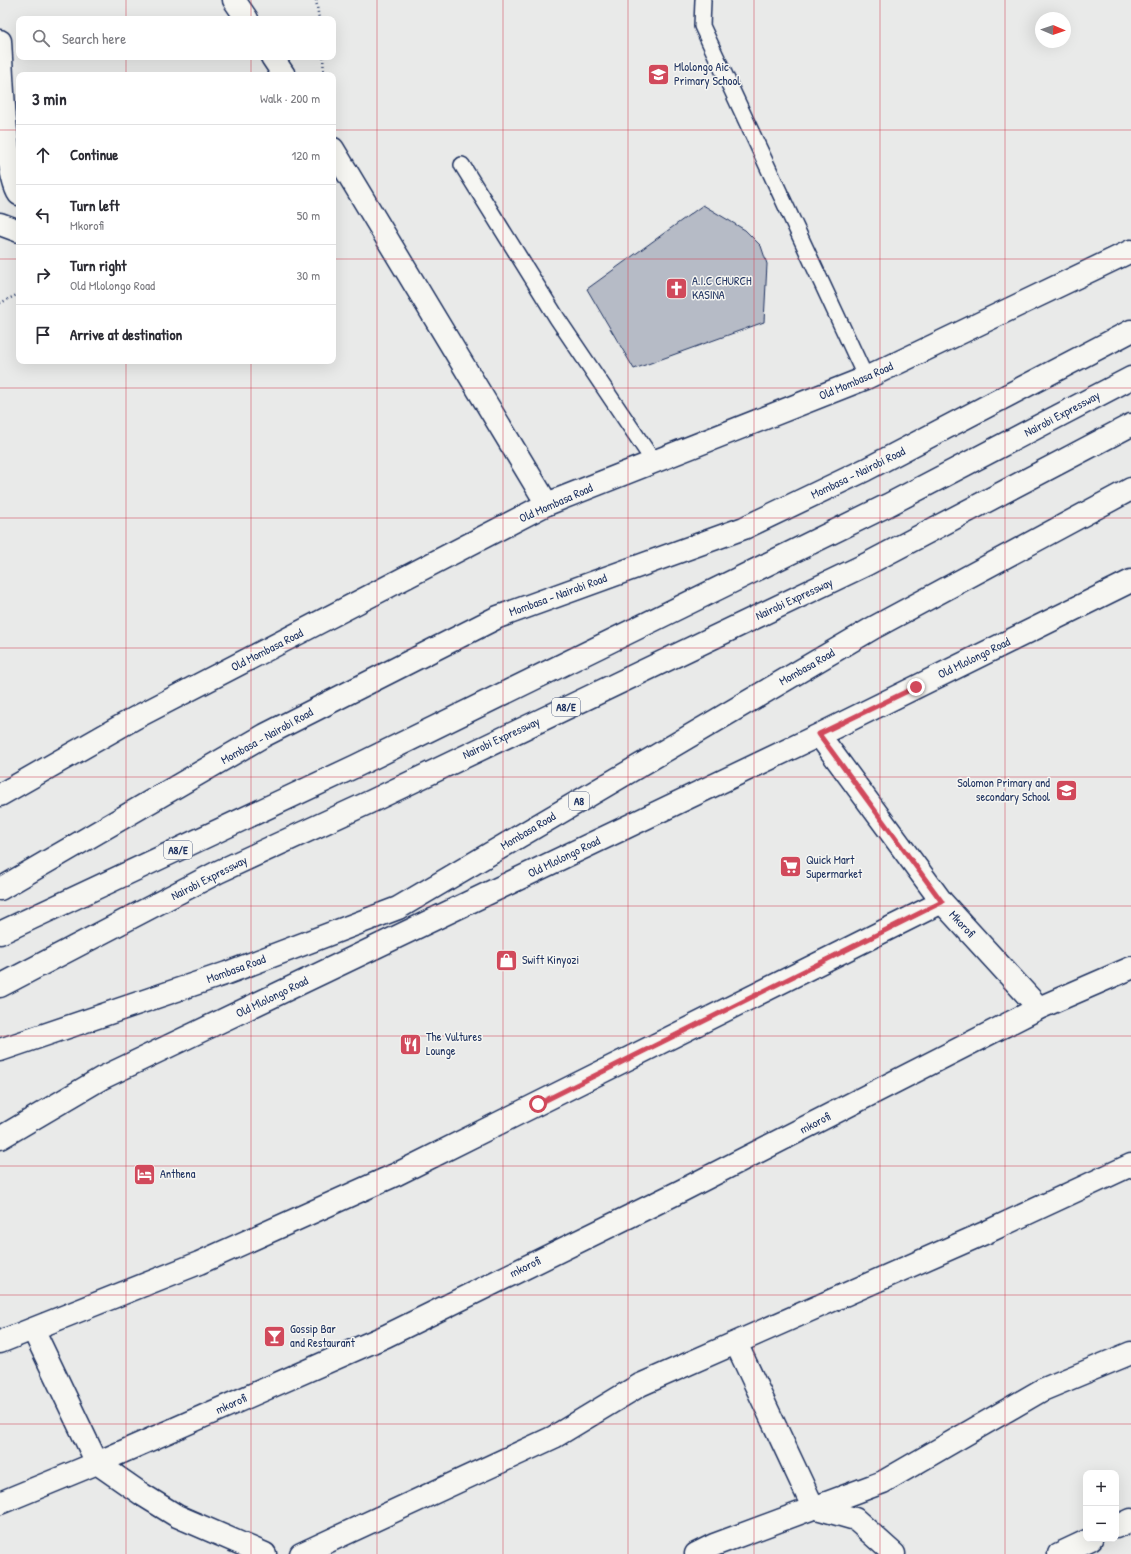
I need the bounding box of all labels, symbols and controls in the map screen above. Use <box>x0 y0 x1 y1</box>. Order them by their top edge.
north arrow <box>1035 12 1071 48</box>
search box <box>16 16 336 60</box>
icon: search <box>30 27 52 49</box>
text: Search here <box>62 28 126 49</box>
place label: Mlolongo Aic Primary School <box>674 58 741 89</box>
school or university icon: Mlolongo Aic Primary School <box>646 61 672 87</box>
text: 3 min <box>32 87 67 110</box>
text: Walk · 200 m <box>260 89 320 107</box>
icon: ahead <box>32 144 54 166</box>
text: Continue <box>70 144 118 165</box>
text: 120 m <box>292 146 320 164</box>
text: Turn left <box>70 195 120 216</box>
icon: left <box>32 204 54 226</box>
text: 50 m <box>297 206 320 224</box>
text: Mkorofi <box>70 216 104 234</box>
text: Turn right <box>70 255 126 276</box>
icon: right <box>32 264 54 286</box>
text: 30 m <box>297 266 320 284</box>
place label: A.I.C CHURCH KASINA <box>692 272 752 303</box>
church icon: A.I.C CHURCH KASINA <box>664 275 690 301</box>
text: Old Mlolongo Road <box>70 276 155 294</box>
icon: arrive <box>32 324 54 346</box>
text: Arrive at destination <box>70 324 182 345</box>
street label: Old Mombasa Road <box>816 357 896 404</box>
street label: Nairobi Expressway <box>1021 386 1103 441</box>
street label: Mombasa - Nairobi Road <box>808 442 908 503</box>
street label: Old Mombasa Road <box>516 479 596 526</box>
street label: Mombasa - Nairobi Road <box>507 569 609 620</box>
street label: Nairobi Expressway <box>752 573 835 624</box>
street label: Old Mombasa Road <box>228 624 306 675</box>
street label: Old Mlolongo Road <box>935 633 1013 682</box>
street label: Mombasa Road <box>776 644 838 689</box>
route end <box>907 678 925 696</box>
road number: A8/E <box>552 698 580 716</box>
street label: Mombasa - Nairobi Road <box>218 703 316 768</box>
street label: Nairobi Expressway <box>459 712 542 763</box>
place label: Solomon Primary and secondary School <box>957 774 1051 805</box>
school or university icon: Solomon Primary and secondary School <box>1053 777 1079 803</box>
road number: A8 <box>569 792 589 810</box>
street label: Mombasa Road <box>497 807 559 854</box>
street label: Old Mlolongo Road <box>525 832 603 881</box>
road number: A8/E <box>164 841 192 859</box>
street label: Nairobi Expressway <box>168 851 250 904</box>
place label: Quick Mart Supermarket <box>806 851 863 882</box>
supermarket icon: Quick Mart Supermarket <box>777 854 803 880</box>
street label: Mkorofi <box>946 906 979 941</box>
shop icon: Swift Kinyozi <box>493 947 519 973</box>
street label: Mombasa Road <box>204 950 268 987</box>
place label: Swift Kinyozi <box>522 951 579 968</box>
street label: Old Mlolongo Road <box>233 972 311 1021</box>
place label: The Vultures Lounge <box>426 1028 482 1059</box>
restaurant icon: The Vultures Lounge <box>398 1031 424 1057</box>
route start <box>529 1095 547 1113</box>
street label: mkorofi <box>797 1108 833 1137</box>
hotel icon: Anthena <box>131 1161 157 1187</box>
place label: Anthena <box>160 1165 196 1182</box>
street label: mkorofi <box>507 1252 543 1281</box>
place label: Gossip Bar and Restaurant <box>290 1320 356 1351</box>
bar icon: Gossip Bar and Restaurant <box>262 1323 288 1349</box>
street label: mkorofi <box>213 1389 249 1418</box>
map controls <box>1083 1470 1119 1542</box>
button: + <box>1083 1470 1119 1506</box>
button: − <box>1083 1506 1119 1542</box>

